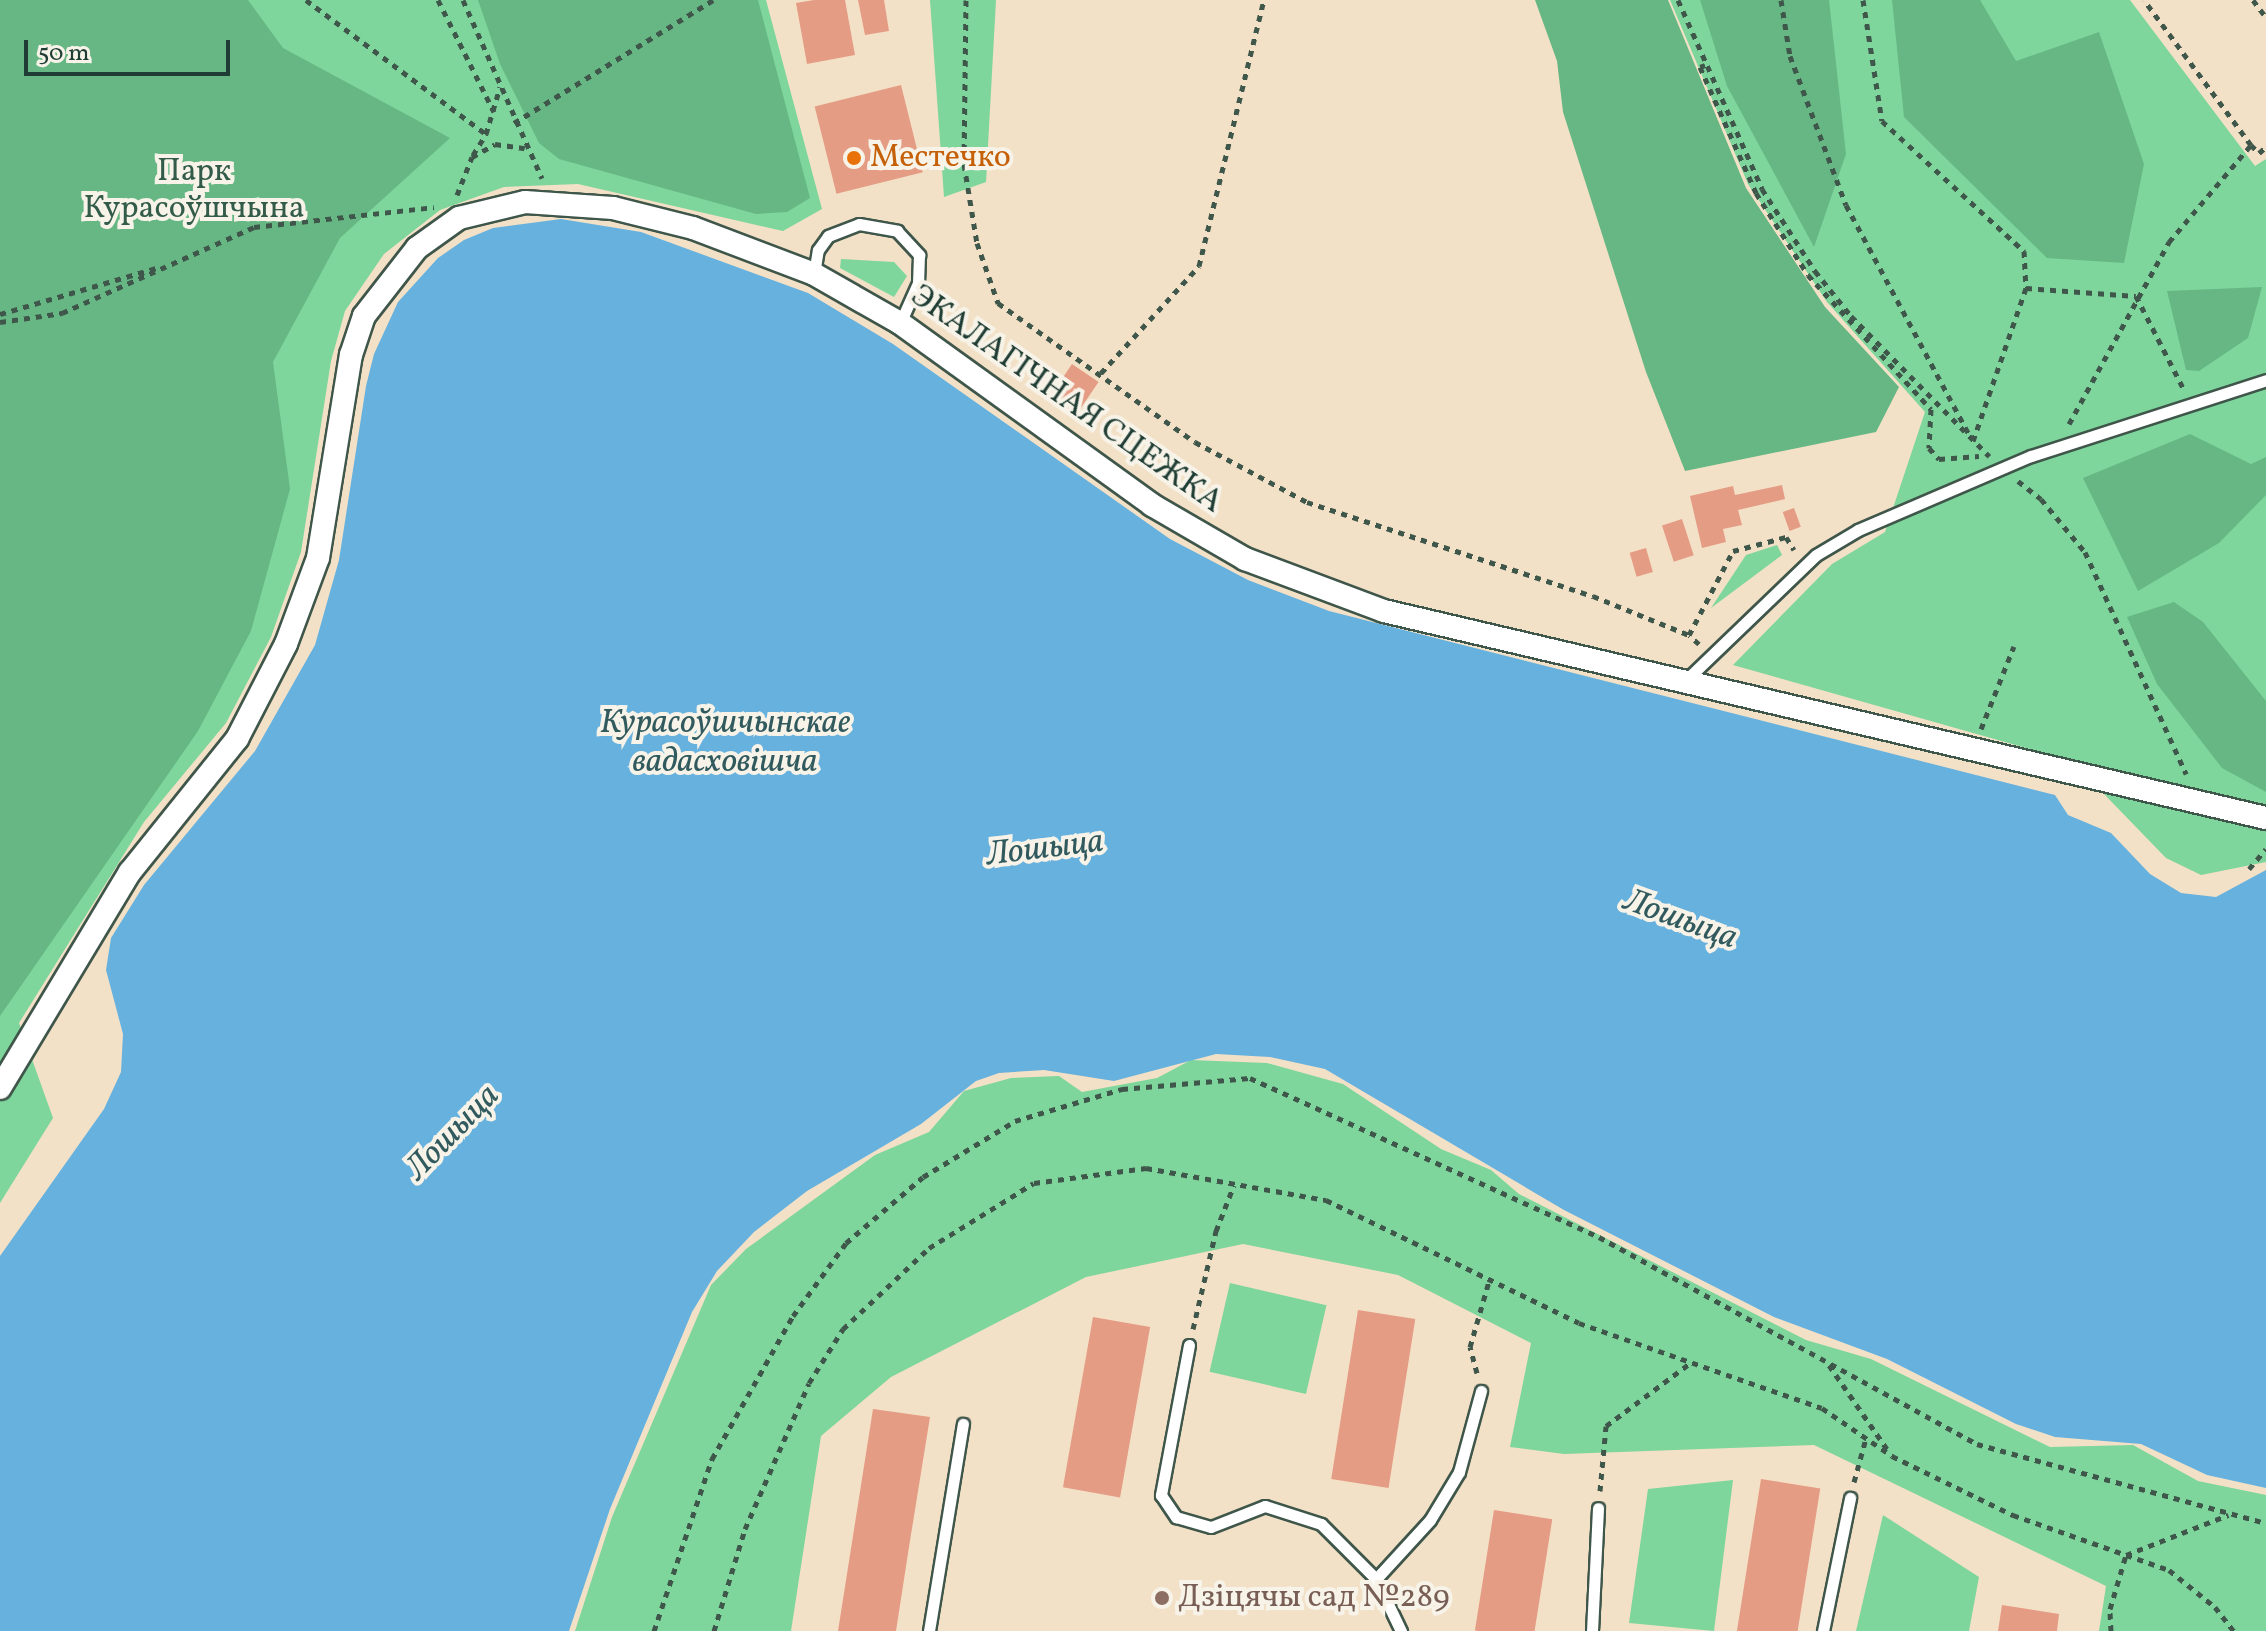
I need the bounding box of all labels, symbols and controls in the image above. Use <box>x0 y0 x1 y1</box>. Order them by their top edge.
scale bar <box>28 24 234 74</box>
text: 50 m <box>38 37 90 71</box>
place label: Местечко <box>870 139 1011 177</box>
marker: Местечко <box>845 149 863 167</box>
park label: Парк Курасоўшчына <box>83 154 305 229</box>
street label: ЭКАЛАГІЧНАЯ СЦЕЖКА <box>903 278 1229 522</box>
water label: Курасоўшчынскае вадасховішча <box>600 703 850 782</box>
water label: Лошыца <box>984 822 1106 876</box>
water label: Лошыца <box>1618 881 1742 959</box>
water label: Лошыца <box>397 1076 509 1190</box>
place label: Дзіцячы сад №289 <box>1178 1579 1450 1617</box>
marker: Дзіцячы сад №289 <box>1153 1589 1171 1607</box>

